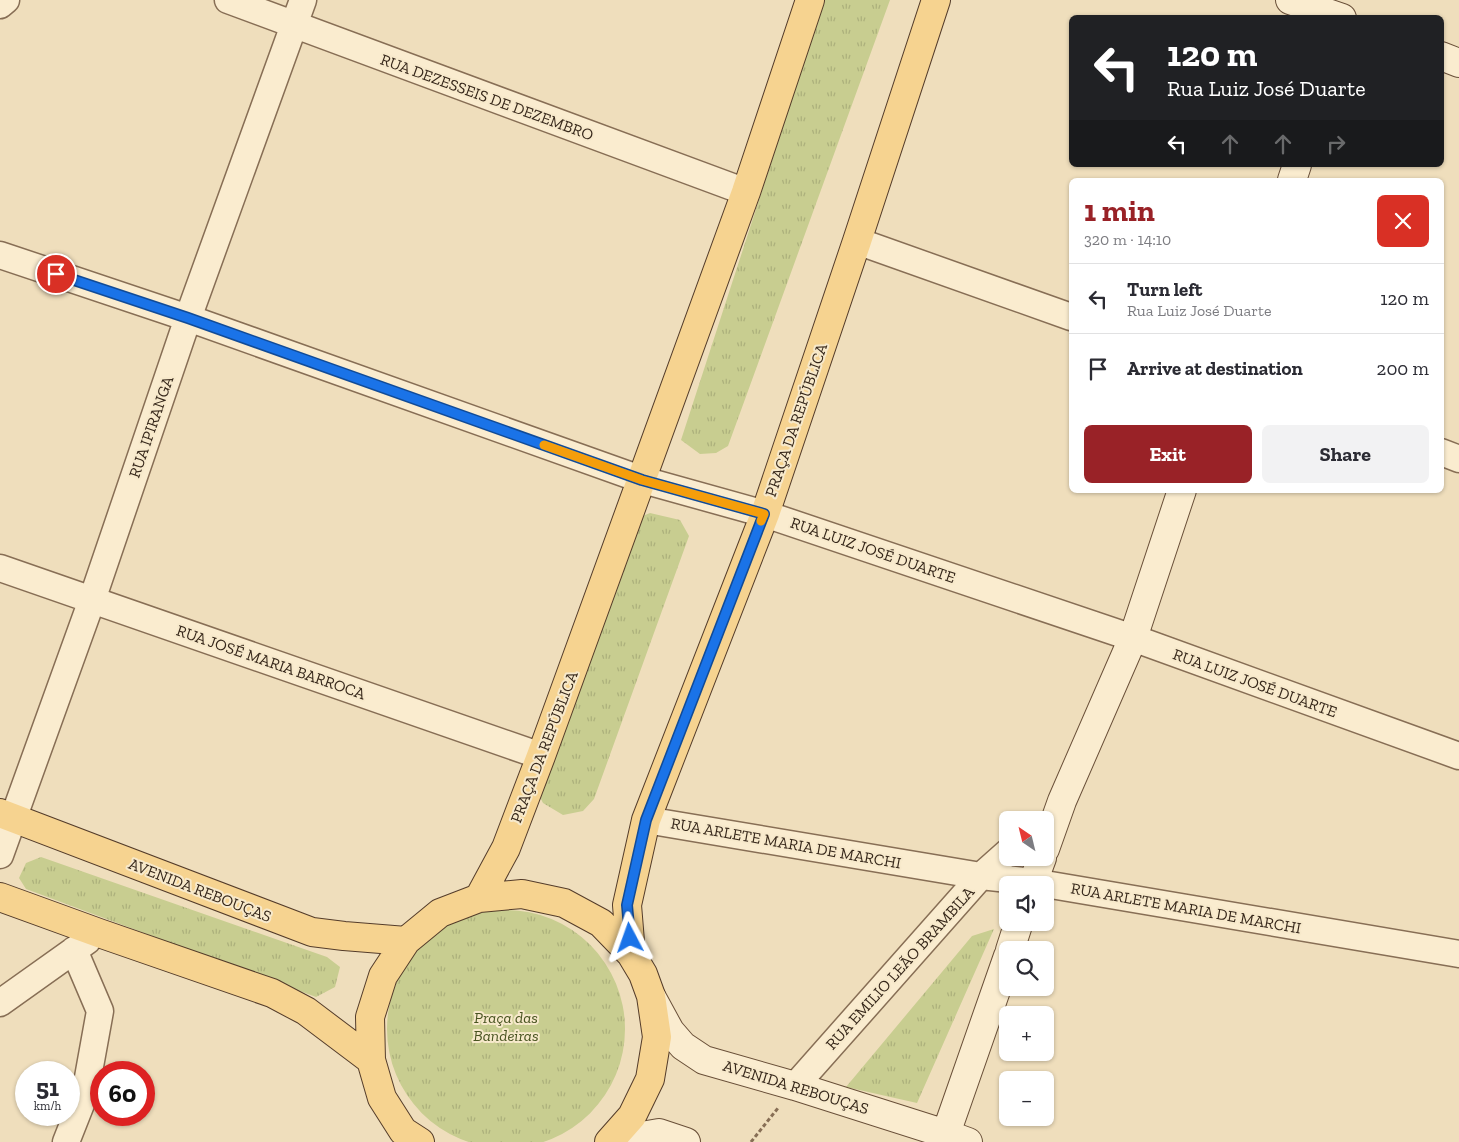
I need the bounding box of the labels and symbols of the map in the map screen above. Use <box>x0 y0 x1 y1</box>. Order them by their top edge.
street label: RUA DEZESSEIS DE DEZEMBRO <box>378 50 596 145</box>
pin <box>35 253 77 295</box>
street label: PRAÇA DA REPÚBLICA <box>761 340 831 499</box>
street label: RUA IPIRANGA <box>125 373 178 480</box>
street label: RUA LUIZ JOSÉ DUARTE <box>788 513 958 587</box>
street label: RUA JOSÉ MARIA BARROCA <box>174 621 369 704</box>
street label: RUA LUIZ JOSÉ DUARTE <box>1170 644 1340 722</box>
street label: PRAÇA DA REPÚBLICA <box>506 668 582 826</box>
north arrow <box>999 811 1054 866</box>
street label: RUA ARLETE MARIA DE MARCHI <box>669 813 903 873</box>
street label: AVENIDA REBOUÇAS <box>126 854 274 926</box>
street label: RUA ARLETE MARIA DE MARCHI <box>1069 878 1303 938</box>
street label: RUA EMILIO LEÃO BRAMBILA <box>822 882 979 1053</box>
position arrow <box>603 911 655 963</box>
park label: Praça das Bandeiras <box>473 1008 539 1045</box>
street label: AVENIDA REBOUÇAS <box>721 1056 871 1118</box>
speed limit sign: 60 <box>90 1061 155 1126</box>

